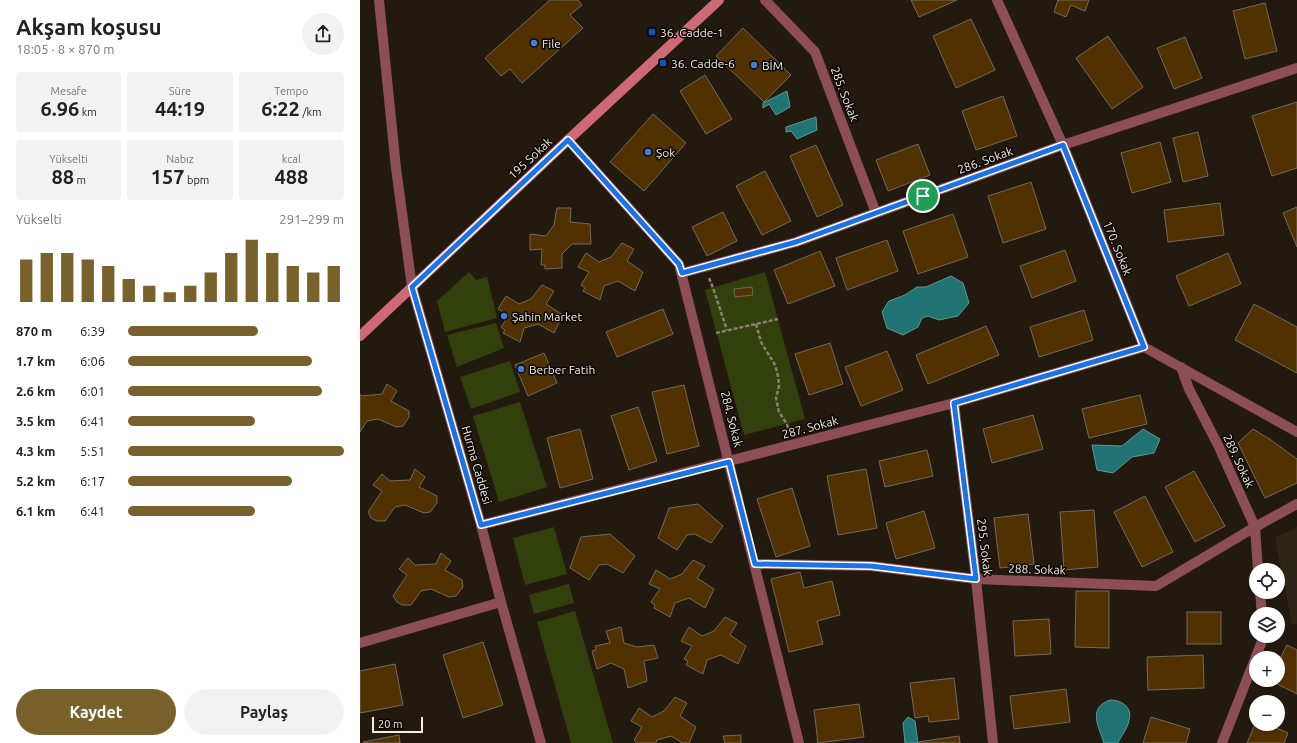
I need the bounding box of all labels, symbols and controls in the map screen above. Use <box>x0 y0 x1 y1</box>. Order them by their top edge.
button: share <box>302 13 344 55</box>
text: Akşam koşusu <box>16 14 162 39</box>
place label: 36. Cadde-1 <box>660 26 724 39</box>
marker: 36. Cadde-1 <box>647 27 657 37</box>
place label: File <box>542 37 561 50</box>
marker: File <box>529 38 539 48</box>
text: 18:05 · 8 × 870 m <box>16 42 115 56</box>
place label: 36. Cadde-6 <box>671 57 735 70</box>
marker: 36. Cadde-6 <box>658 58 668 68</box>
place label: BİM <box>762 59 783 72</box>
marker: BİM <box>749 60 759 70</box>
street label: 285. Sokak <box>829 65 861 123</box>
text: Mesafe <box>51 85 87 97</box>
text: Süre <box>169 85 191 97</box>
text: Tempo <box>274 85 308 97</box>
text: 6.96 <box>40 97 79 120</box>
text: 44:19 <box>155 97 205 120</box>
text: 6:22 <box>261 97 300 120</box>
text: km <box>79 106 97 118</box>
text: /km <box>300 106 322 118</box>
street label: 195 Sokak <box>506 135 554 181</box>
street label: 286. Sokak <box>956 144 1014 176</box>
place label: Şok <box>656 146 675 159</box>
marker: Şok <box>643 147 653 157</box>
text: Yükselti <box>49 153 88 165</box>
text: Nabız <box>166 153 194 165</box>
text: kcal <box>282 153 301 165</box>
text: 88 <box>51 165 74 188</box>
text: 157 <box>151 165 184 188</box>
text: 488 <box>274 165 308 188</box>
text: m <box>74 174 86 186</box>
text: bpm <box>184 174 209 186</box>
pin <box>906 179 940 213</box>
icon: arrive <box>912 185 934 207</box>
text: Yükselti <box>16 212 62 226</box>
text: 291–299 m <box>279 212 344 226</box>
street label: 170. Sokak <box>1101 219 1135 277</box>
place label: Şahin Market <box>512 310 582 323</box>
marker: Şahin Market <box>499 311 509 321</box>
text: 870 m <box>16 324 52 338</box>
text: 6:39 <box>80 324 105 338</box>
text: 1.7 km <box>16 354 55 368</box>
text: 6:06 <box>80 354 105 368</box>
place label: Berber Fatih <box>529 363 595 376</box>
marker: Berber Fatih <box>516 364 526 374</box>
text: 2.6 km <box>16 384 55 398</box>
text: 6:01 <box>80 384 105 398</box>
street label: 284. Sokak <box>719 389 745 449</box>
street label: 287. Sokak <box>781 413 839 441</box>
text: 3.5 km <box>16 414 55 428</box>
text: 6:41 <box>80 414 105 428</box>
street label: Hurma Caddesi <box>460 424 494 506</box>
street label: 289. Sokak <box>1221 432 1257 490</box>
text: 4.3 km <box>16 444 55 458</box>
text: 5:51 <box>80 444 105 458</box>
text: 5.2 km <box>16 474 55 488</box>
text: 6:17 <box>80 474 105 488</box>
text: 6.1 km <box>16 504 55 518</box>
text: 6:41 <box>80 504 105 518</box>
street label: 295. Sokak <box>975 518 995 576</box>
street label: 288. Sokak <box>1008 561 1066 577</box>
map controls <box>1249 563 1285 731</box>
button: locate <box>1249 563 1285 599</box>
button: layers <box>1249 607 1285 643</box>
button: + <box>1249 651 1285 687</box>
button: Kaydet <box>16 689 176 735</box>
button: Paylaş <box>184 689 344 735</box>
button: − <box>1249 695 1285 731</box>
scale bar <box>372 715 423 734</box>
text: 20 m <box>378 718 402 730</box>

